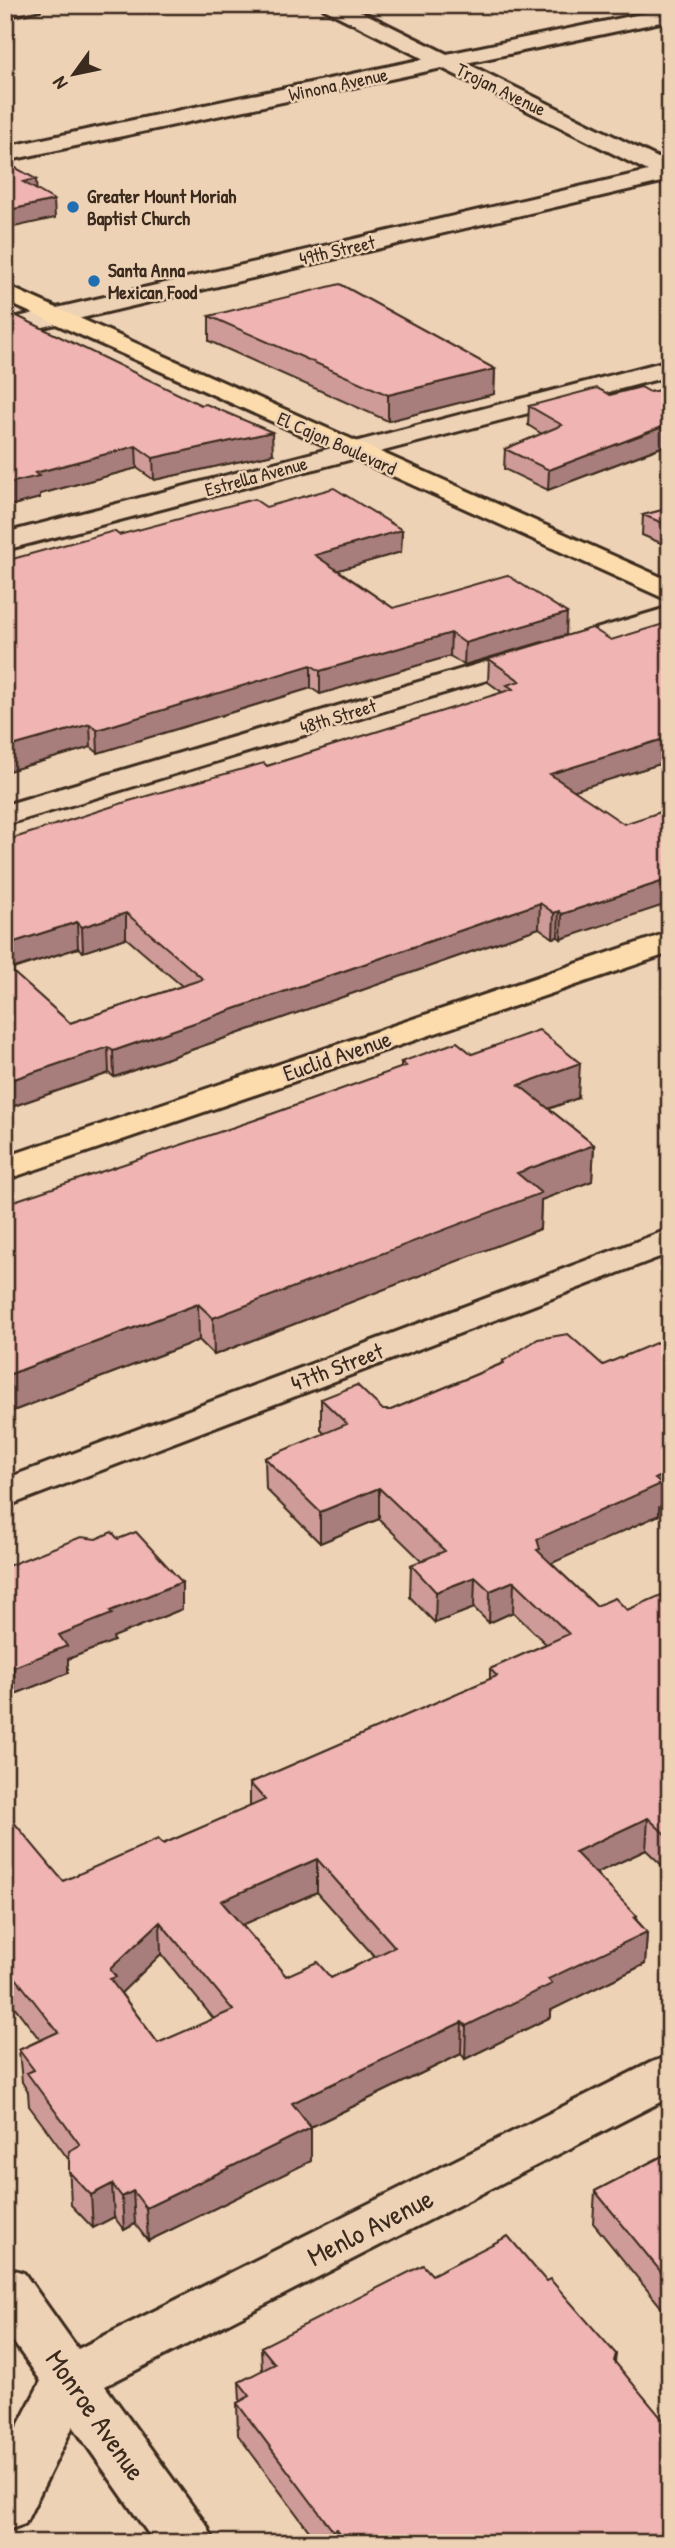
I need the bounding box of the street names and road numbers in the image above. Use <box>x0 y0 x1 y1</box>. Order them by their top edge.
street label: Trojan Avenue <box>452 56 551 122</box>
street label: Winona Avenue <box>286 61 390 107</box>
street label: 49th Street <box>296 229 378 271</box>
street label: El Cajon Boulevard <box>273 405 401 481</box>
street label: Estrella Avenue <box>202 450 311 502</box>
street label: 48th Street <box>297 692 380 740</box>
street label: Euclid Avenue <box>279 1023 395 1088</box>
street label: 47th Street <box>286 1334 388 1398</box>
street label: Menlo Avenue <box>301 2179 439 2275</box>
street label: Monroe Avenue <box>37 2342 155 2488</box>

